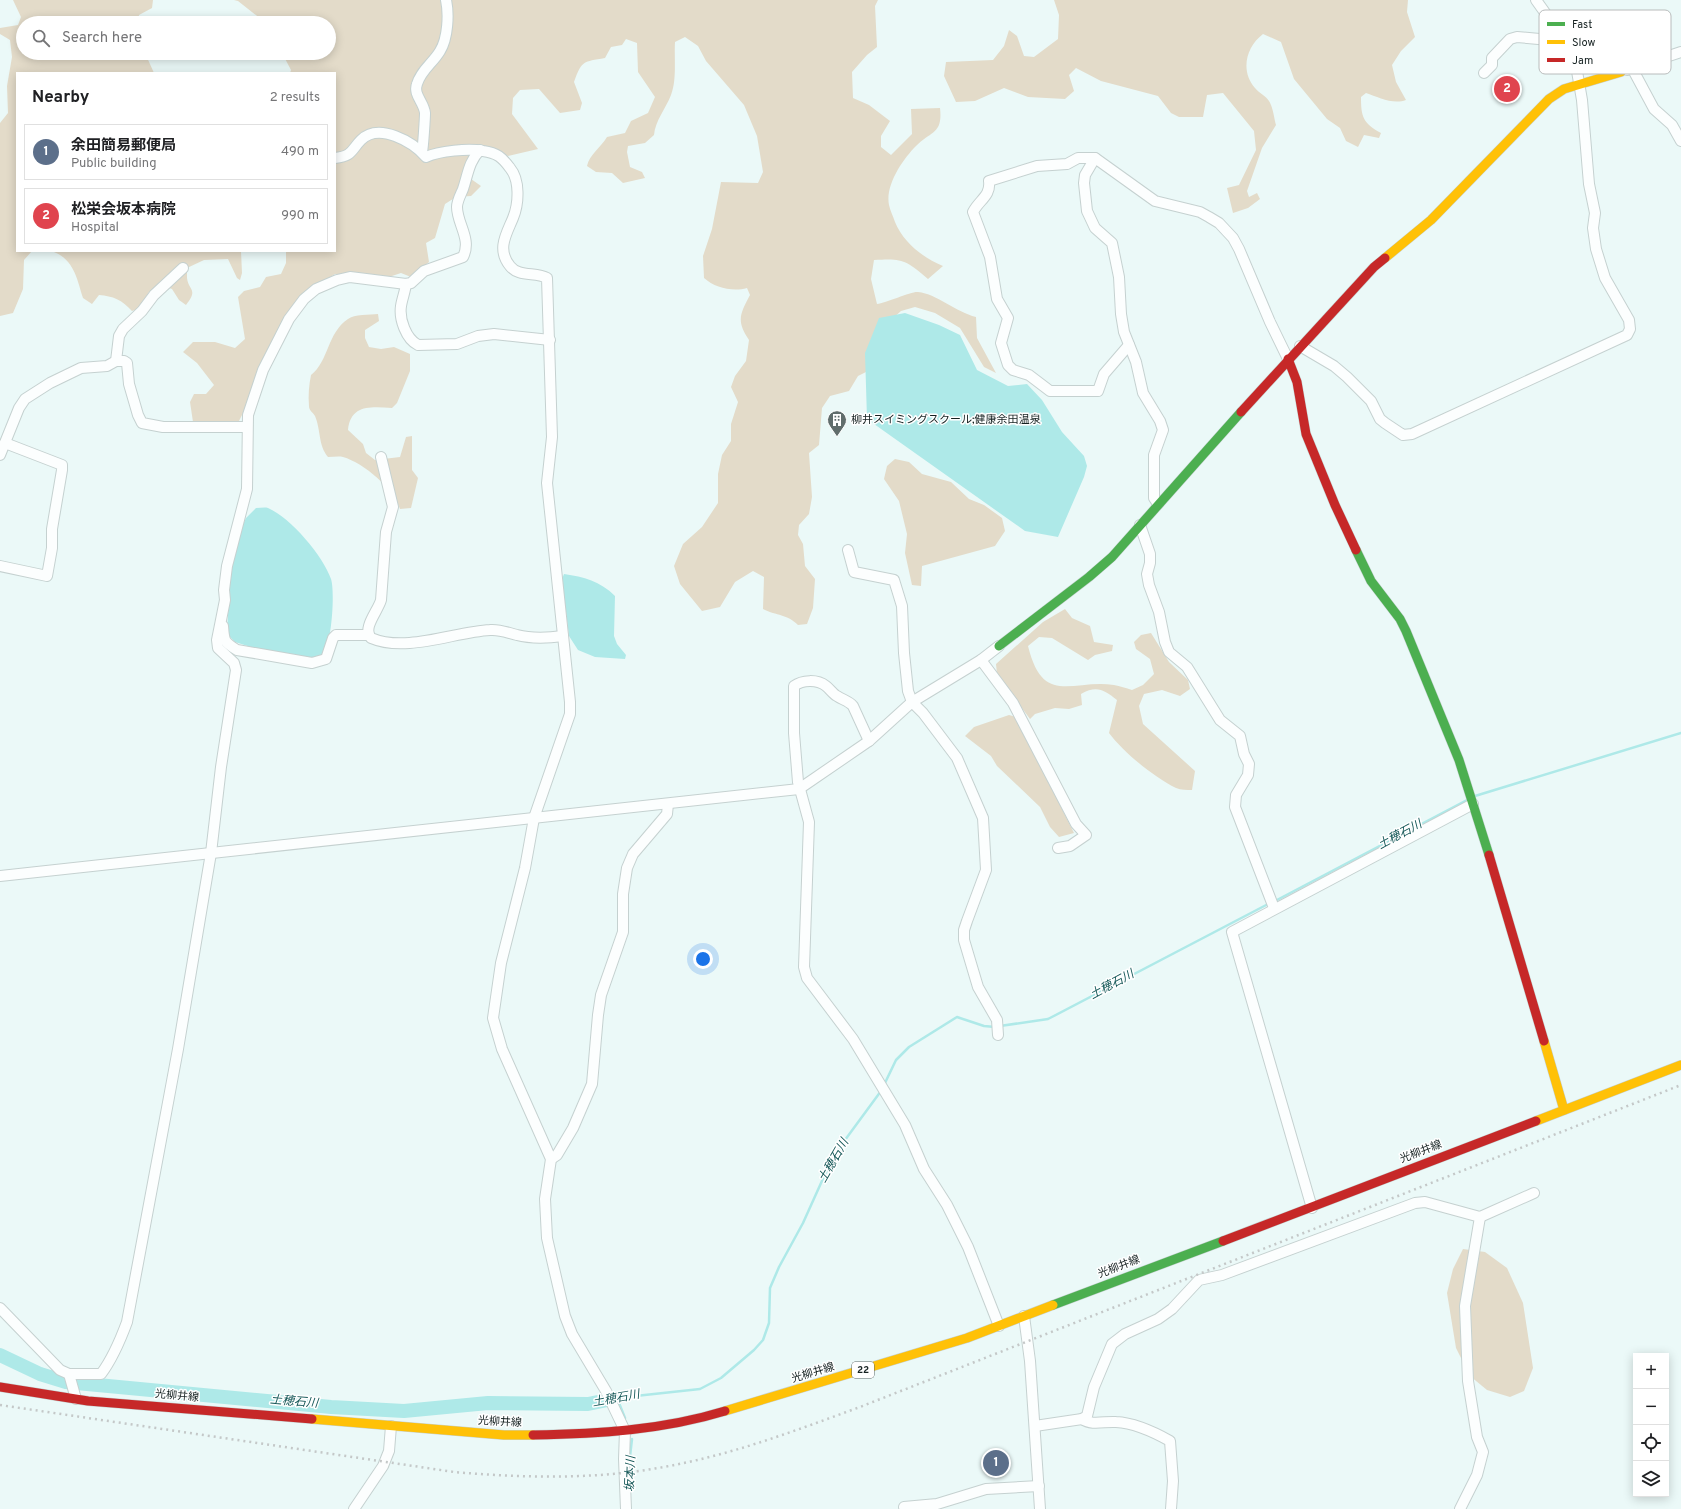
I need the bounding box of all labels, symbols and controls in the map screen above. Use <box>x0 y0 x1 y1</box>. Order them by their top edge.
legend <box>1539 10 1671 74</box>
search box <box>16 16 336 60</box>
text: Fast <box>1572 18 1592 32</box>
icon: search <box>30 27 52 49</box>
text: Search here <box>62 29 142 48</box>
text: Slow <box>1572 36 1595 50</box>
text: Jam <box>1572 54 1593 68</box>
pin: 2 <box>1494 74 1520 104</box>
text: Nearby <box>32 87 89 109</box>
text: 2 results <box>270 90 320 106</box>
text: 余田簡易郵便局 <box>71 137 176 156</box>
text: 1 <box>43 144 49 160</box>
text: 490 m <box>281 144 319 160</box>
text: Public building <box>71 156 157 172</box>
text: 松栄会坂本病院 <box>71 201 176 220</box>
text: 2 <box>42 208 50 224</box>
text: 990 m <box>281 208 319 224</box>
text: Hospital <box>71 220 119 236</box>
building icon: 柳井スイミングスクール;健康余田温泉 <box>826 409 848 437</box>
place label: 柳井スイミングスクール;健康余田温泉 <box>851 413 1041 427</box>
water label: 土穂石川 <box>1375 816 1427 853</box>
your location <box>693 949 713 969</box>
water label: 土穂石川 <box>1087 966 1139 1003</box>
water label: 土穂石川 <box>815 1134 854 1186</box>
street label: 光柳井線 <box>1398 1138 1444 1166</box>
street label: 光柳井線 <box>1096 1253 1142 1281</box>
map controls <box>1633 1353 1669 1497</box>
button: + <box>1633 1353 1669 1389</box>
street label: 光柳井線 <box>790 1360 836 1386</box>
road number: 22 <box>852 1362 874 1378</box>
street label: 光柳井線 <box>154 1387 200 1405</box>
water label: 土穂石川 <box>591 1387 643 1411</box>
button: − <box>1633 1389 1669 1425</box>
water label: 土穂石川 <box>269 1392 321 1412</box>
street label: 光柳井線 <box>478 1414 522 1430</box>
button: locate <box>1633 1425 1669 1461</box>
pin: 1 <box>983 1448 1009 1478</box>
water label: 坂本川 <box>622 1454 640 1492</box>
button: layers <box>1633 1461 1669 1497</box>

